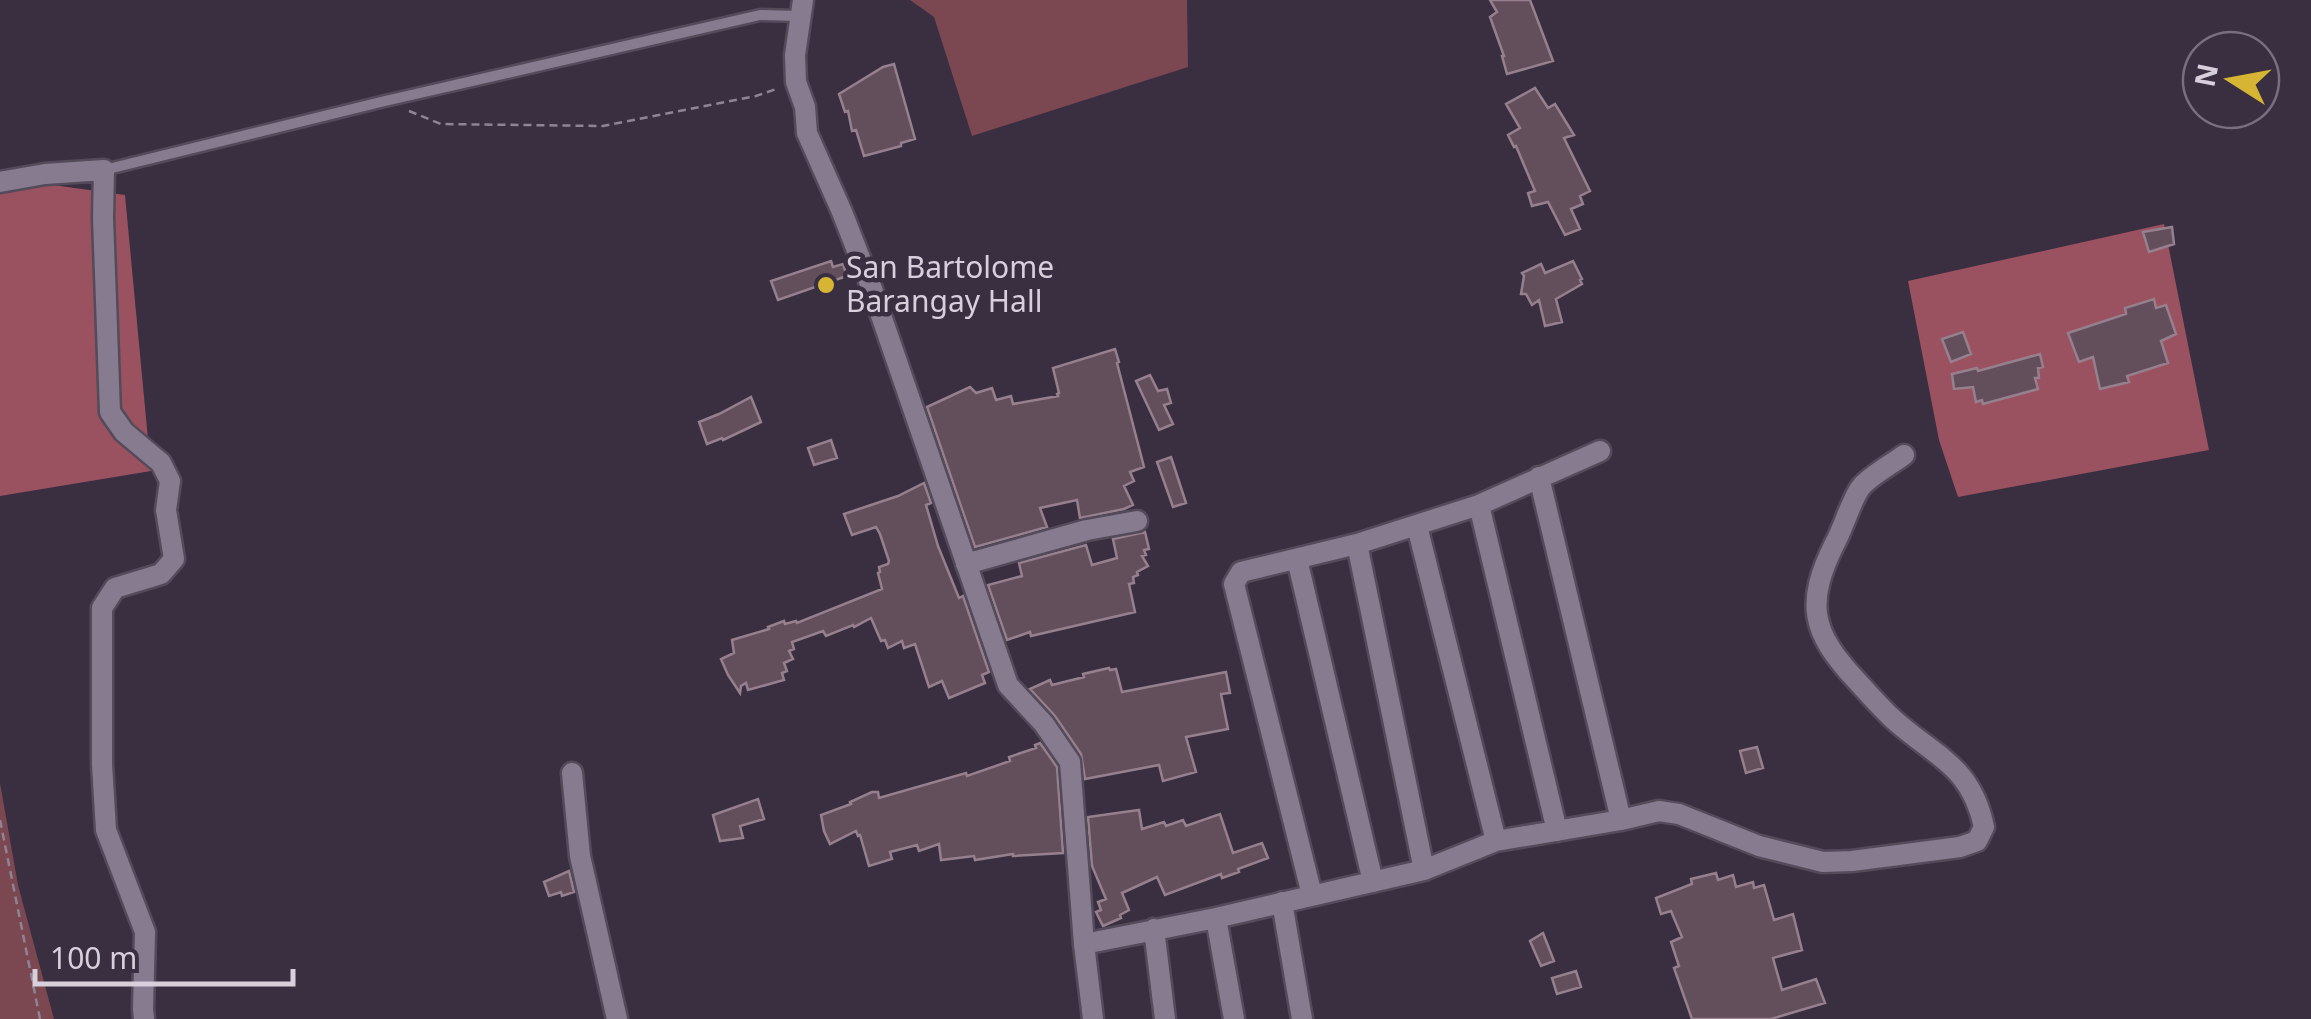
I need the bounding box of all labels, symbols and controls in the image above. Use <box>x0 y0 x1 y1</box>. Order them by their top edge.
north arrow <box>2181 30 2281 130</box>
text: N <box>2185 60 2226 90</box>
place label: San Bartolome Barangay Hall <box>846 246 1054 321</box>
marker: San Bartolome Barangay Hall <box>815 274 837 296</box>
scale bar <box>35 924 292 986</box>
text: 100 m <box>50 937 137 978</box>

